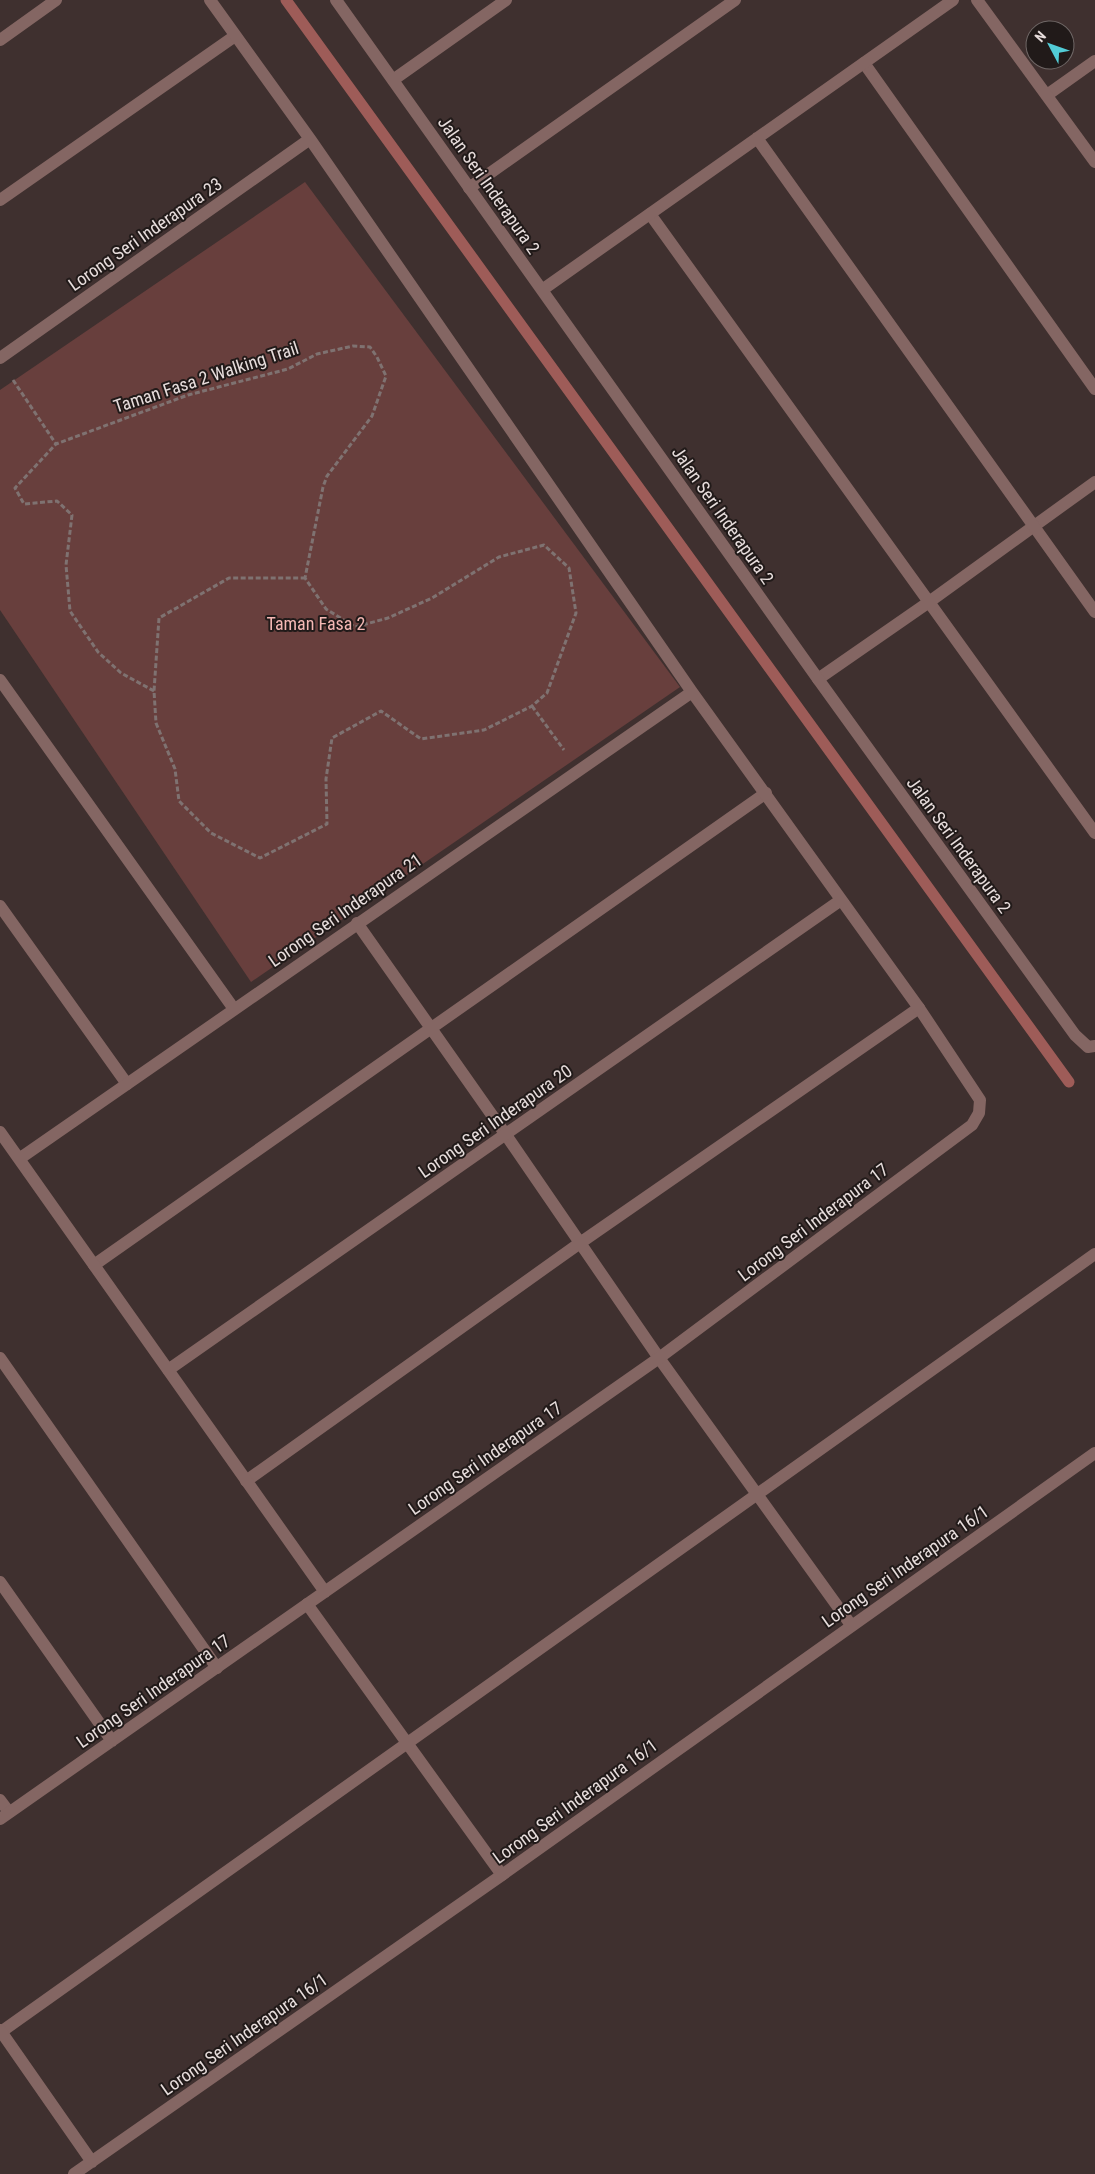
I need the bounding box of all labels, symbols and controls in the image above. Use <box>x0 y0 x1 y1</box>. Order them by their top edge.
north arrow <box>1025 20 1075 70</box>
text: N <box>1031 28 1049 45</box>
street label: Jalan Seri Inderapura 2 <box>434 112 544 258</box>
street label: Lorong Seri Inderapura 23 <box>64 173 226 295</box>
street label: Taman Fasa 2 Walking Trail <box>111 337 301 417</box>
street label: Jalan Seri Inderapura 2 <box>668 442 778 588</box>
park label: Taman Fasa 2 <box>267 613 366 634</box>
street label: Jalan Seri Inderapura 2 <box>903 773 1016 917</box>
street label: Lorong Seri Inderapura 21 <box>264 849 426 971</box>
street label: Lorong Seri Inderapura 20 <box>414 1060 576 1182</box>
street label: Lorong Seri Inderapura 17 <box>734 1159 892 1285</box>
street label: Lorong Seri Inderapura 17 <box>404 1397 566 1519</box>
street label: Lorong Seri Inderapura 16/1 <box>818 1501 992 1631</box>
street label: Lorong Seri Inderapura 17 <box>72 1630 234 1752</box>
street label: Lorong Seri Inderapura 16/1 <box>489 1734 661 1868</box>
street label: Lorong Seri Inderapura 16/1 <box>157 1969 331 2099</box>

